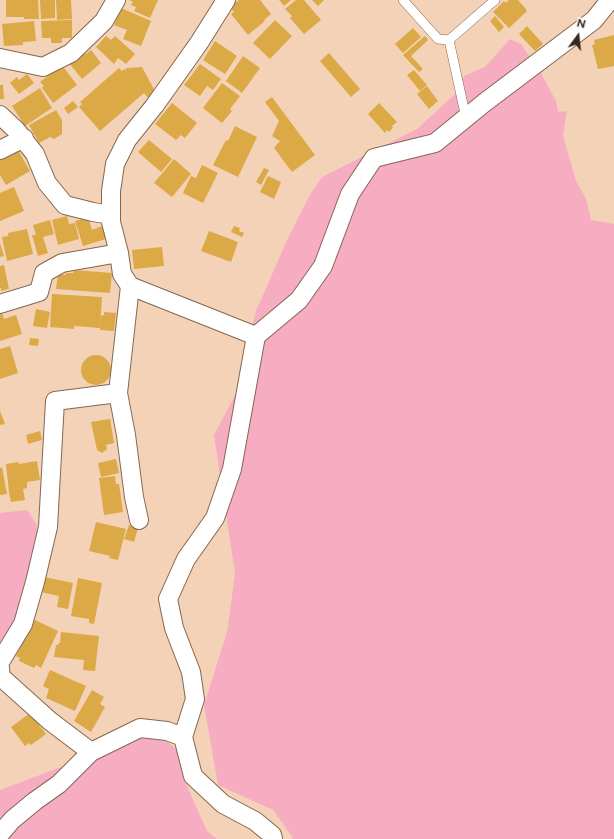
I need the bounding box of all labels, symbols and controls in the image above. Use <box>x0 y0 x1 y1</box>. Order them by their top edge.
north arrow <box>558 16 598 56</box>
text: N <box>575 17 587 31</box>

